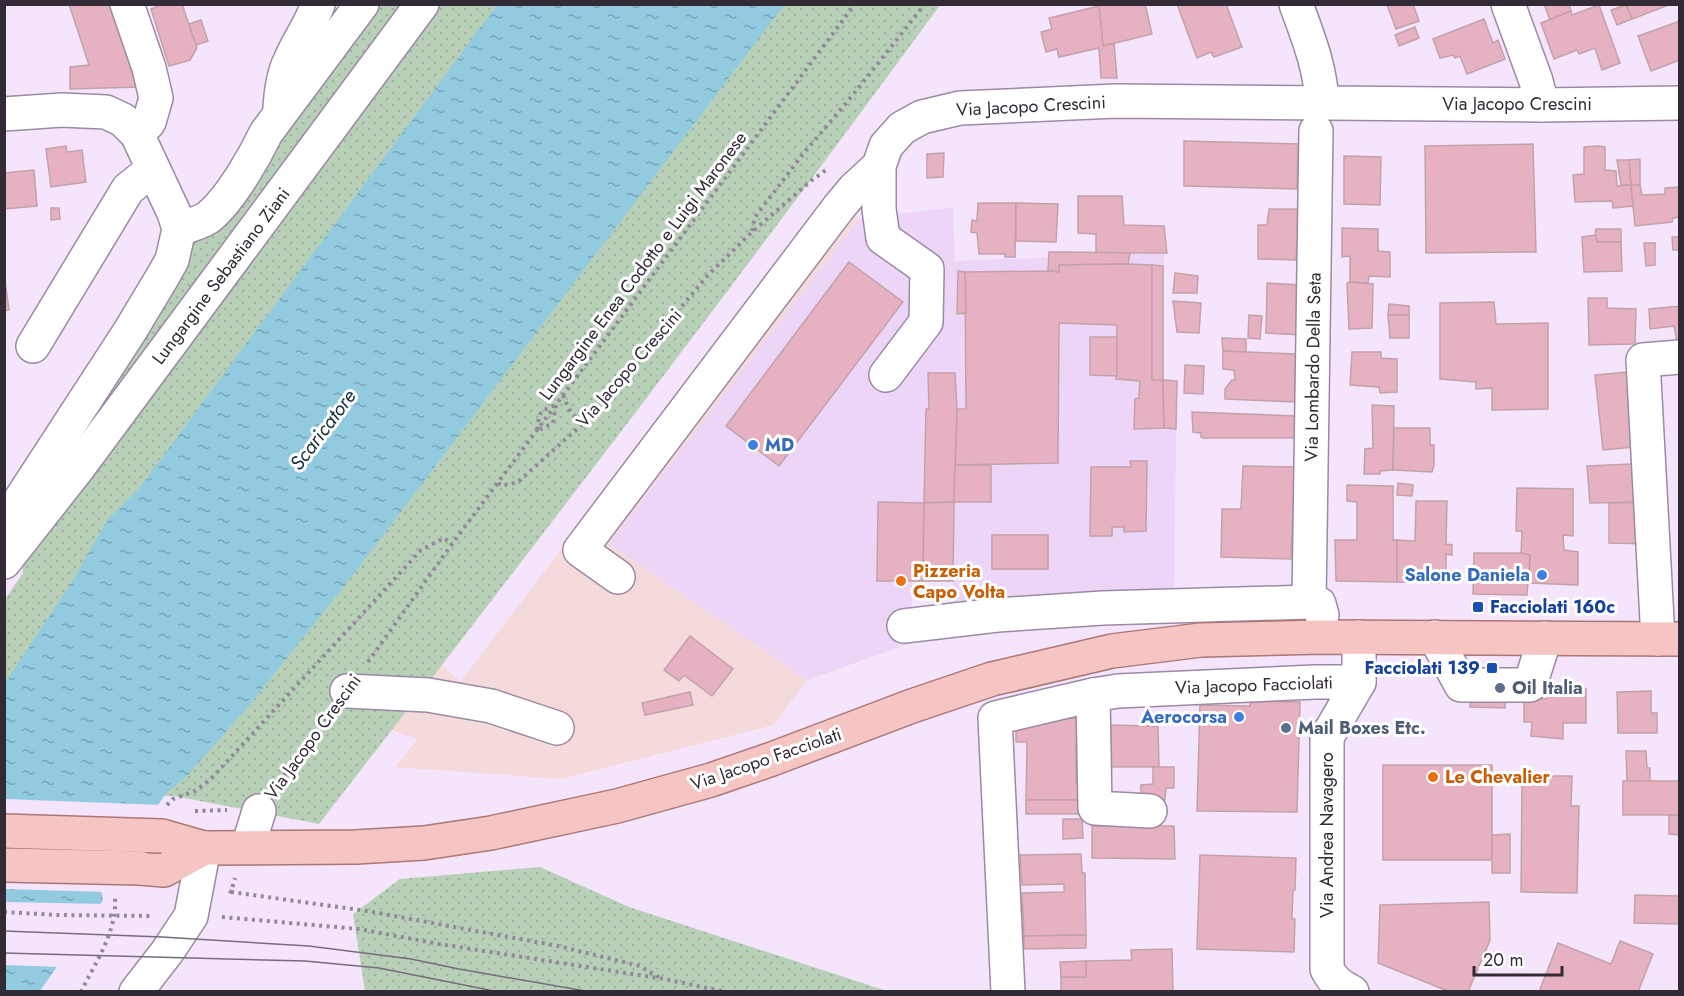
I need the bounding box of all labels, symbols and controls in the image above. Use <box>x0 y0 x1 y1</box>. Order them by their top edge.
street label: Via Jacopo Crescini <box>956 89 1106 123</box>
street label: Via Jacopo Crescini <box>1442 91 1592 117</box>
street label: Lungargine Enea Codotto e Luigi Maronese <box>533 126 753 406</box>
street label: Lungargine Sebastiano Ziani <box>146 182 296 370</box>
street label: Via Lombardo Della Seta <box>1298 272 1328 462</box>
street label: Via Jacopo Crescini <box>570 303 688 433</box>
water label: Scaricatore <box>283 383 363 477</box>
place label: MD <box>765 432 794 458</box>
marker: MD <box>746 438 760 452</box>
place label: Pizzeria Capo Volta <box>913 558 1005 605</box>
place label: Salone Daniela <box>1404 562 1530 588</box>
marker: Salone Daniela <box>1535 568 1549 582</box>
marker: Pizzeria Capo Volta <box>894 574 908 588</box>
place label: Facciolati 160c <box>1490 594 1615 620</box>
marker: Facciolati 160c <box>1471 600 1485 614</box>
place label: Facciolati 139 <box>1364 655 1480 681</box>
marker: Facciolati 139 <box>1485 661 1499 675</box>
street label: Via Jacopo Crescini <box>258 669 368 805</box>
street label: Via Jacopo Facciolati <box>1175 669 1333 701</box>
place label: Oil Italia <box>1512 675 1583 701</box>
marker: Oil Italia <box>1493 681 1507 695</box>
place label: Aerocorsa <box>1140 704 1227 730</box>
marker: Aerocorsa <box>1232 710 1246 724</box>
place label: Mail Boxes Etc. <box>1298 715 1426 741</box>
street label: Via Jacopo Facciolati <box>687 721 845 797</box>
marker: Mail Boxes Etc. <box>1279 721 1293 735</box>
street label: Via Andrea Navagero <box>1314 752 1340 918</box>
place label: Le Chevalier <box>1445 764 1550 790</box>
marker: Le Chevalier <box>1426 770 1440 784</box>
scale bar <box>1474 939 1562 977</box>
text: 20 m <box>1483 947 1523 973</box>

